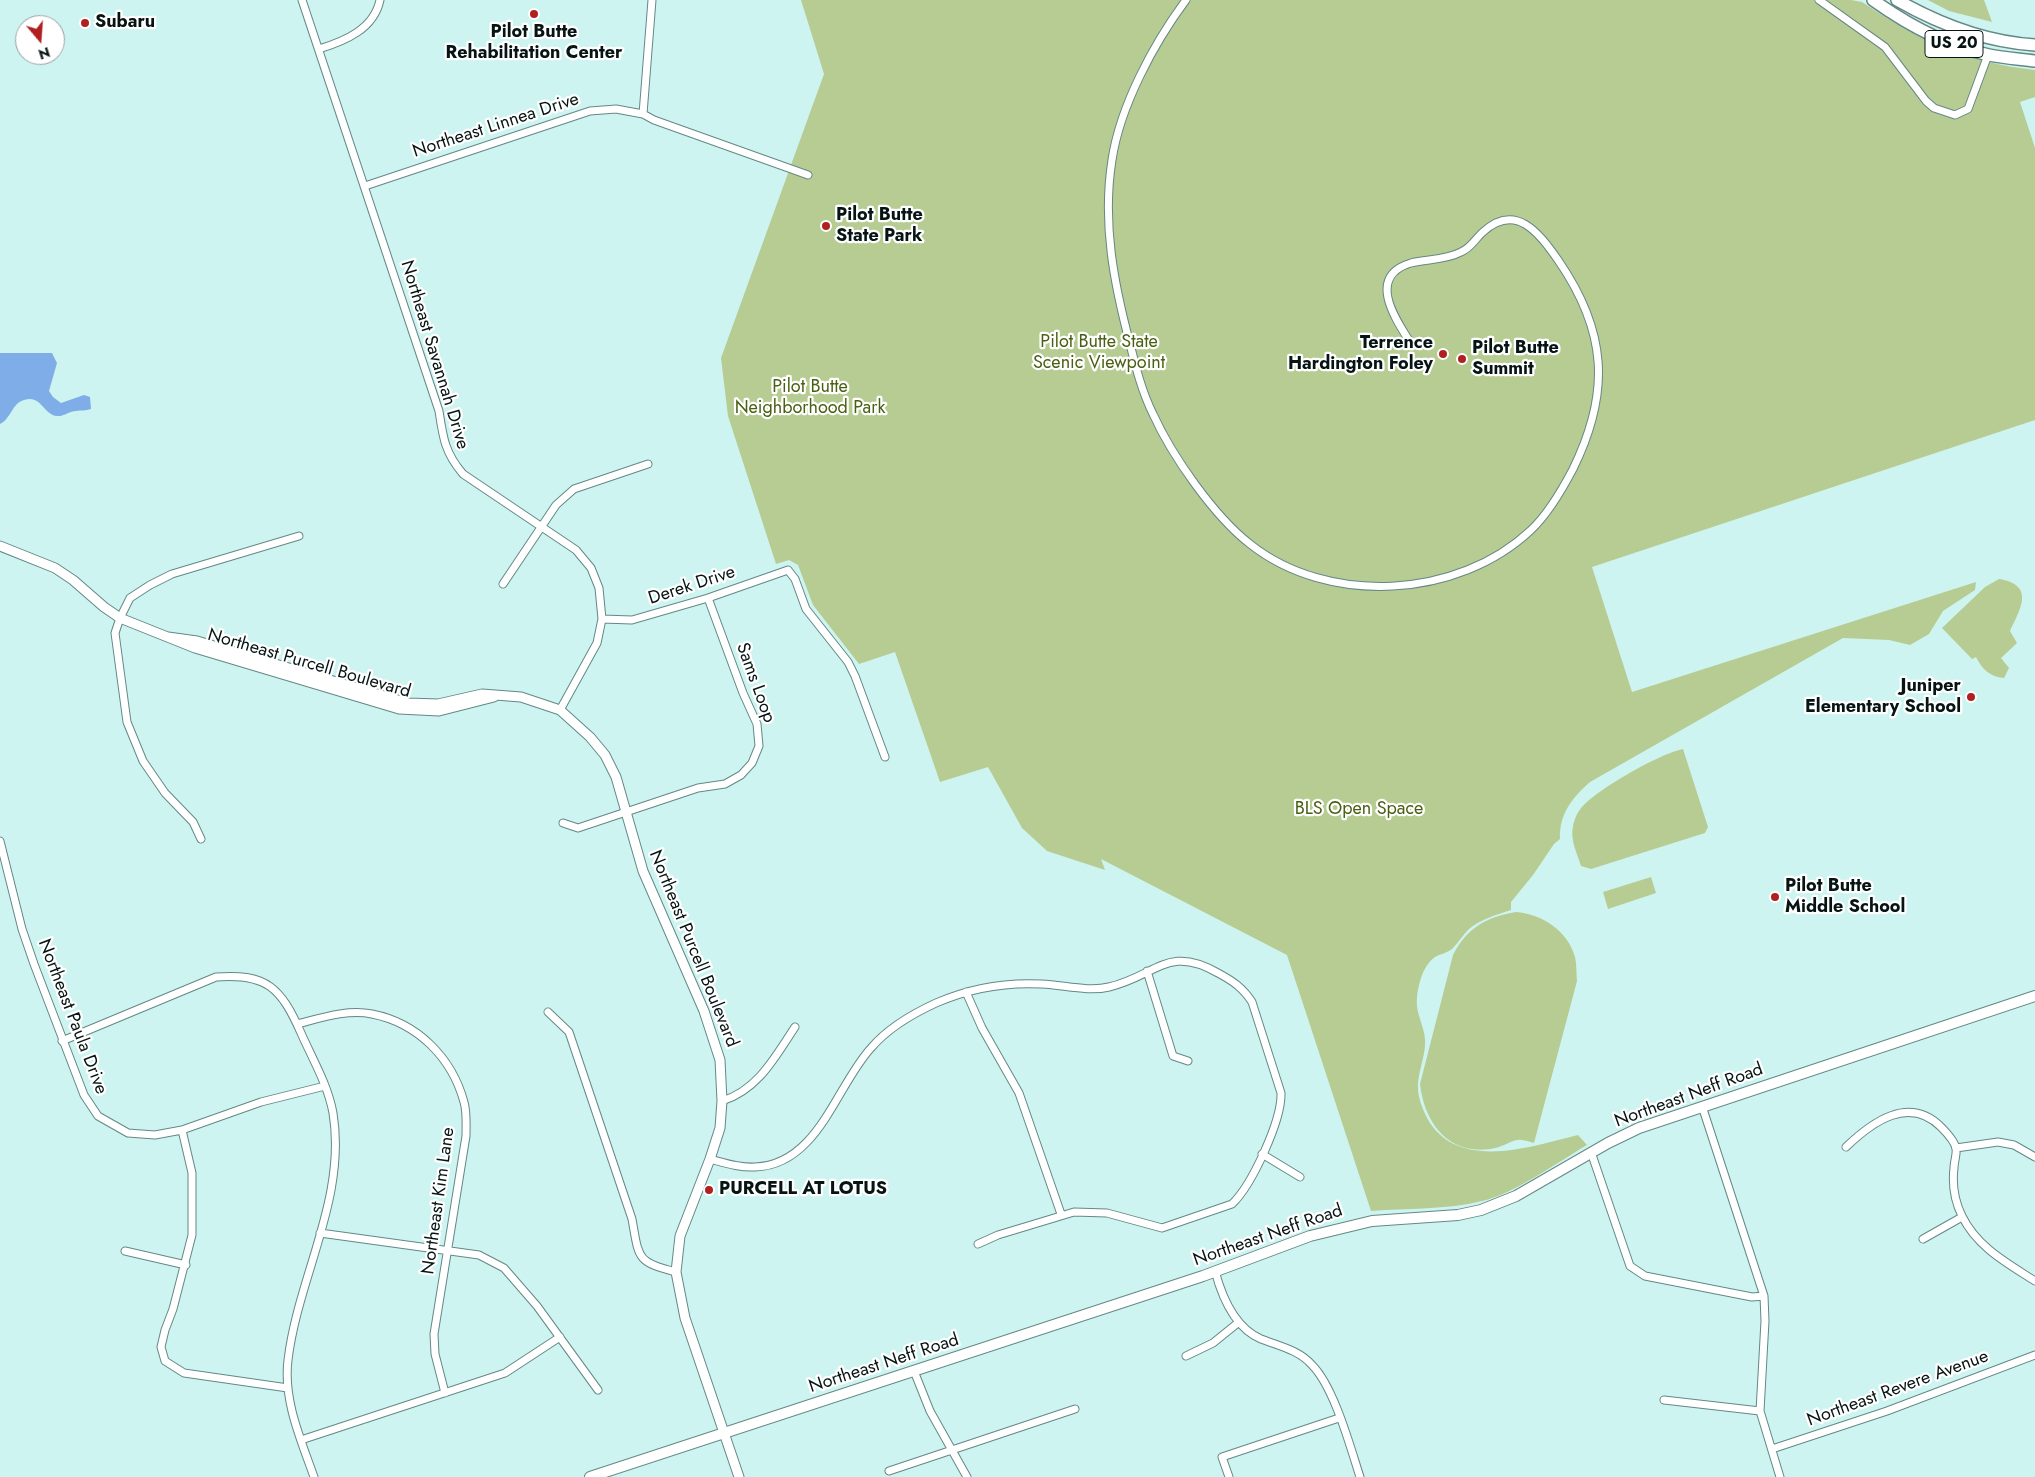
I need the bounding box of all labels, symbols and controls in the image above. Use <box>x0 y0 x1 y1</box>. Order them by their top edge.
marker: Pilot Butte Rehabilitation Center <box>528 8 540 20</box>
place label: Subaru <box>95 12 155 34</box>
north arrow <box>15 15 65 65</box>
marker: Subaru <box>79 17 91 29</box>
place label: Pilot Butte Rehabilitation Center <box>445 22 623 64</box>
road number: US 20 <box>1925 31 1983 58</box>
text: N <box>36 42 53 65</box>
street label: Northeast Linnea Drive <box>410 89 582 163</box>
place label: Pilot Butte State Park <box>836 205 923 248</box>
marker: Pilot Butte State Park <box>820 220 832 232</box>
street label: Northeast Savannah Drive <box>395 258 473 452</box>
park label: Pilot Butte State Scenic Viewpoint <box>1033 332 1165 374</box>
place label: Terrence Hardington Foley <box>1288 333 1433 376</box>
place label: Pilot Butte Summit <box>1472 338 1559 380</box>
marker: Terrence Hardington Foley <box>1437 348 1449 360</box>
marker: Pilot Butte Summit <box>1456 353 1468 365</box>
park label: Pilot Butte Neighborhood Park <box>735 377 885 419</box>
street label: Derek Drive <box>646 562 738 610</box>
street label: Northeast Purcell Boulevard <box>205 625 413 703</box>
street label: Sams Loop <box>731 640 779 726</box>
place label: Juniper Elementary School <box>1805 676 1961 719</box>
marker: Juniper Elementary School <box>1965 691 1977 703</box>
park label: BLS Open Space <box>1295 799 1423 821</box>
street label: Northeast Purcell Boulevard <box>644 847 742 1051</box>
place label: Pilot Butte Middle School <box>1785 876 1905 919</box>
marker: Pilot Butte Middle School <box>1769 891 1781 903</box>
street label: Northeast Paula Drive <box>32 936 112 1098</box>
street label: Northeast Neff Road <box>1612 1059 1766 1133</box>
street label: Northeast Kim Lane <box>418 1126 460 1276</box>
place label: PURCELL AT LOTUS <box>719 1179 887 1201</box>
marker: PURCELL AT LOTUS <box>703 1184 715 1196</box>
street label: Northeast Neff Road <box>1191 1200 1345 1272</box>
street label: Northeast Neff Road <box>806 1330 962 1398</box>
street label: Northeast Revere Avenue <box>1804 1346 1992 1432</box>

